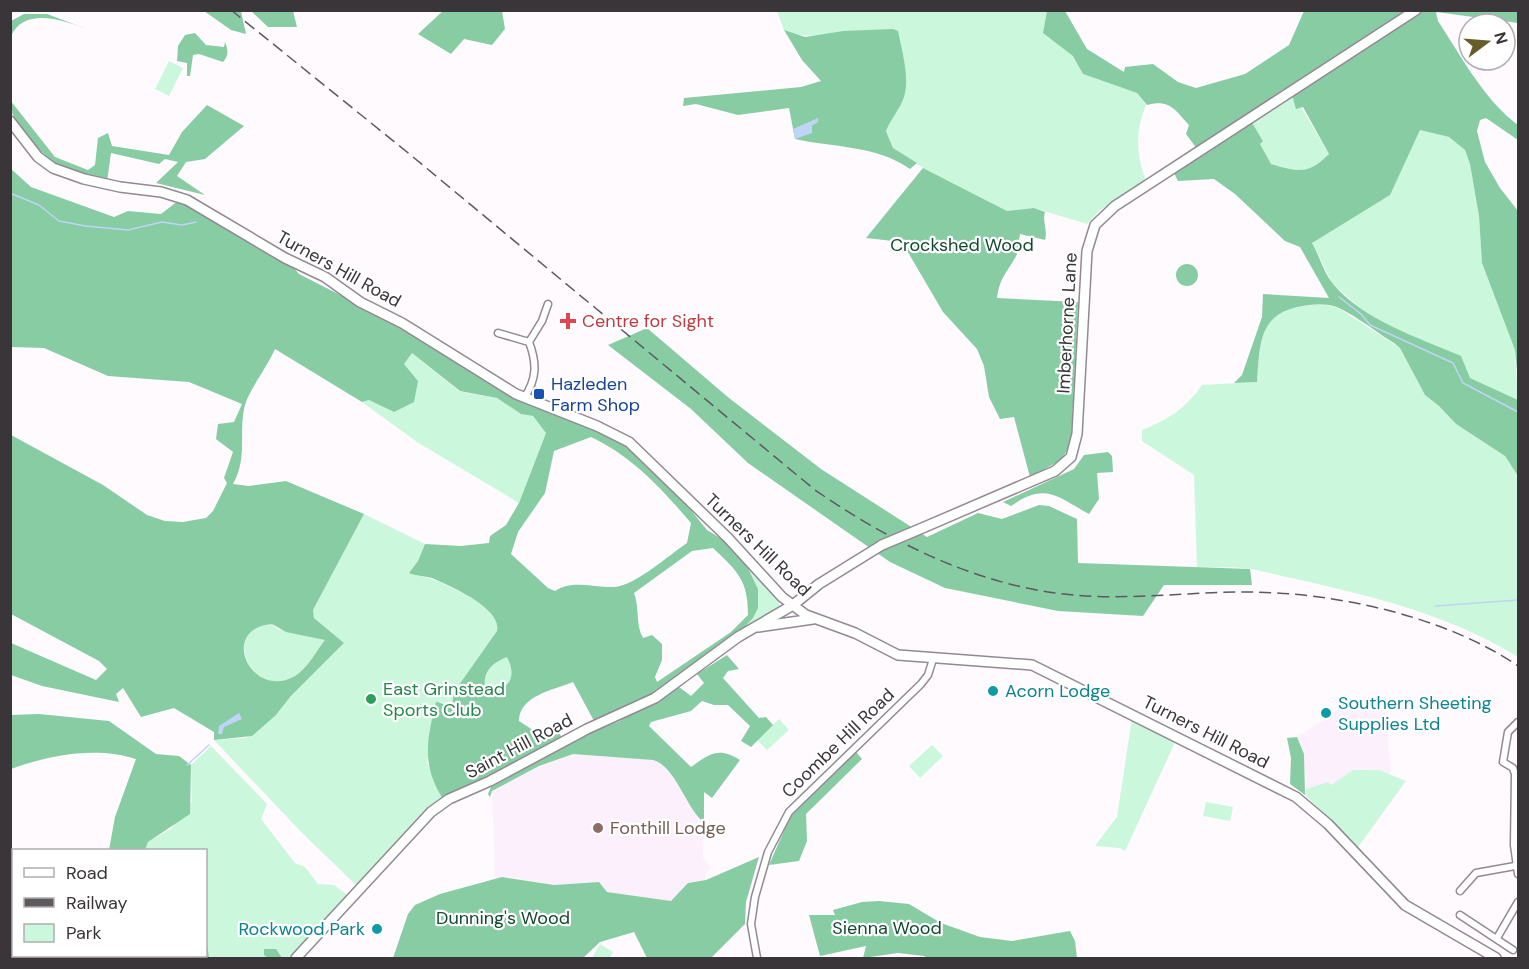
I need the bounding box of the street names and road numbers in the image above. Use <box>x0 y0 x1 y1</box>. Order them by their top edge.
street label: Turners Hill Road <box>273 225 405 313</box>
street label: Imberhorne Lane <box>1051 252 1083 394</box>
street label: Turners Hill Road <box>700 488 816 602</box>
street label: Coombe Hill Road <box>776 683 900 803</box>
street label: Turners Hill Road <box>1139 690 1273 774</box>
street label: Saint Hill Road <box>461 708 577 784</box>

